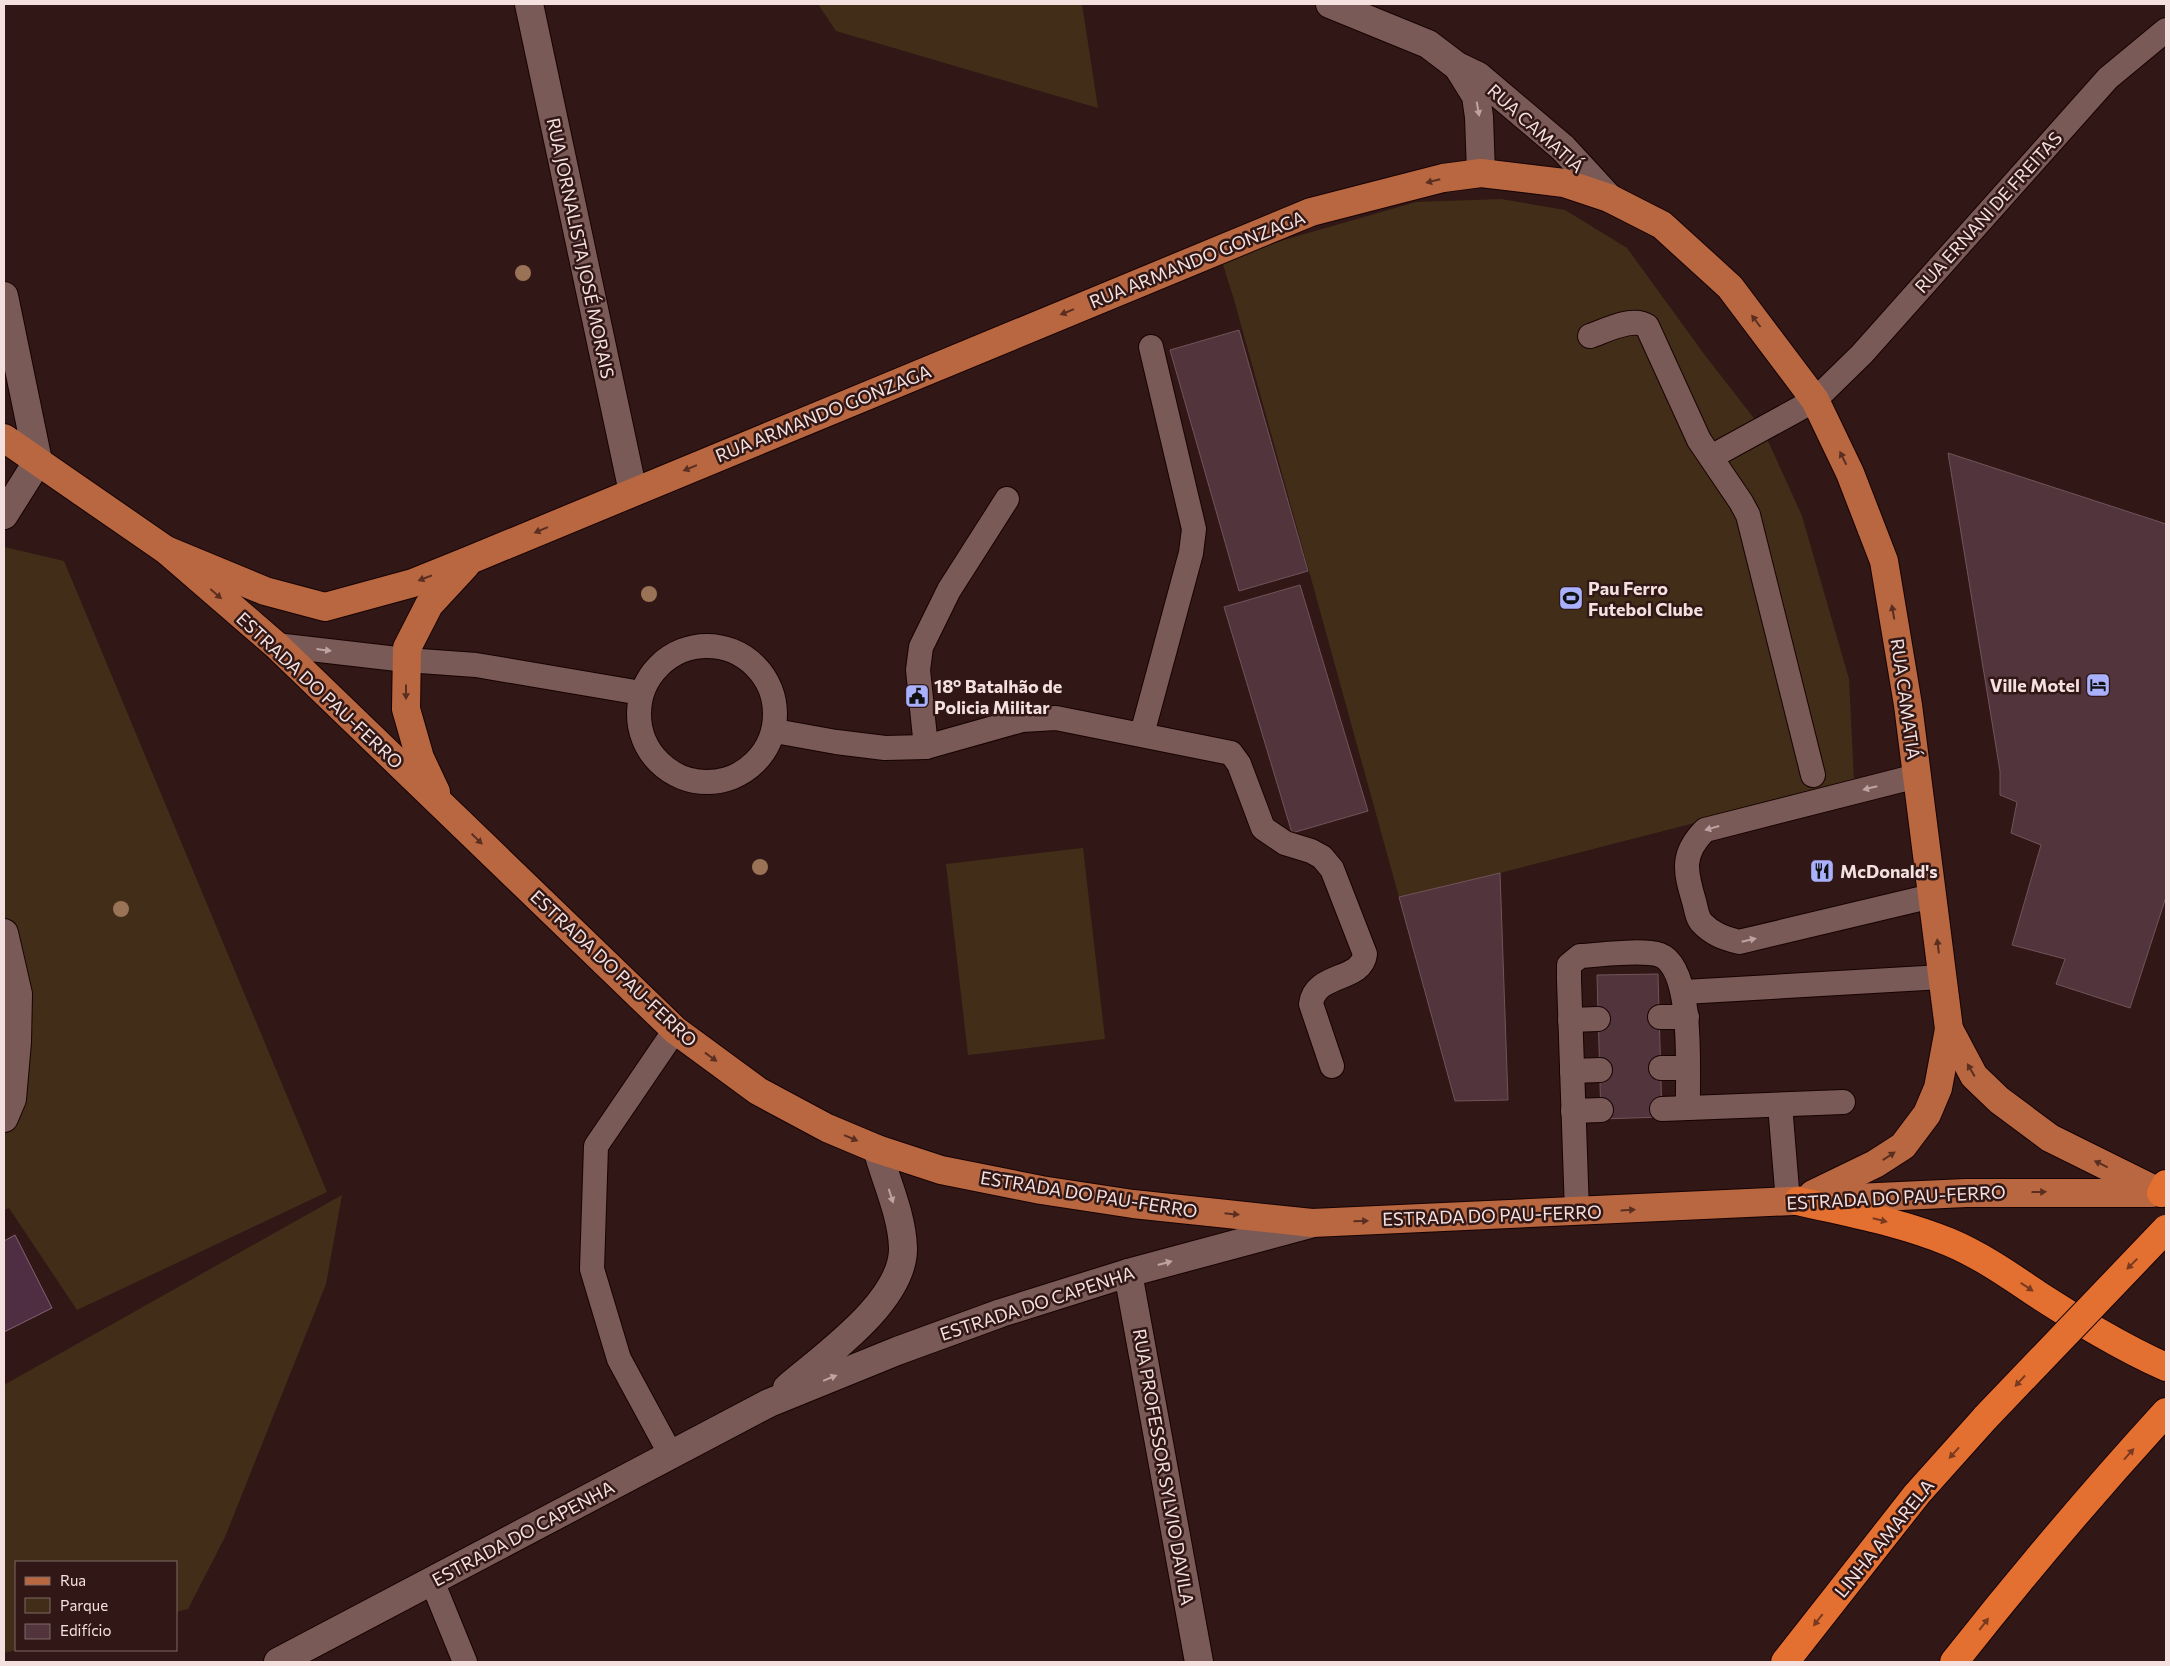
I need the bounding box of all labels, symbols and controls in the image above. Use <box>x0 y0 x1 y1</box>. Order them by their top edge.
street label: RUA CAMATIÁ <box>1483 79 1589 177</box>
one-way arrow <box>1474 101 1482 117</box>
street label: RUA JORNALISTA JOSÉ MORAIS <box>543 116 619 380</box>
street label: RUA ERNANI DE FREITAS <box>1910 127 2066 297</box>
one-way arrow <box>1426 177 1441 185</box>
street label: RUA ARMANDO GONZAGA <box>1086 206 1308 312</box>
one-way arrow <box>1060 309 1074 317</box>
one-way arrow <box>1751 314 1761 328</box>
street label: RUA ARMANDO GONZAGA <box>712 360 934 466</box>
one-way arrow <box>1839 451 1847 465</box>
one-way arrow <box>683 464 698 472</box>
one-way arrow <box>533 527 548 535</box>
one-way arrow <box>417 574 432 582</box>
place label: Pau Ferro Futebol Clube <box>1588 577 1703 620</box>
sports icon: Pau Ferro Futebol Clube <box>1558 585 1584 611</box>
one-way arrow <box>210 588 223 599</box>
one-way arrow <box>1888 603 1896 619</box>
street label: ESTRADA DO PAU-FERRO <box>232 607 408 773</box>
street label: RUA CAMATIÁ <box>1887 637 1925 761</box>
one-way arrow <box>316 646 332 654</box>
hotel icon: Ville Motel <box>2085 672 2111 698</box>
place label: Ville Motel <box>1990 674 2080 696</box>
place label: 18º Batalhão de Policia Militar <box>934 675 1062 718</box>
public building icon: 18º Batalhão de Policia Militar <box>904 683 930 709</box>
one-way arrow <box>402 685 410 701</box>
one-way arrow <box>1862 784 1877 792</box>
one-way arrow <box>1705 825 1720 833</box>
one-way arrow <box>471 833 483 845</box>
restaurant icon: McDonald's <box>1809 858 1835 884</box>
place label: McDonald's <box>1840 860 1938 882</box>
street label: ESTRADA DO PAU-FERRO <box>526 885 702 1051</box>
one-way arrow <box>1741 936 1756 944</box>
one-way arrow <box>1934 938 1942 954</box>
one-way arrow <box>704 1051 717 1062</box>
one-way arrow <box>1967 1063 1975 1077</box>
one-way arrow <box>844 1135 858 1143</box>
one-way arrow <box>1882 1151 1895 1160</box>
one-way arrow <box>2094 1159 2109 1168</box>
street label: ESTRADA DO PAU-FERRO <box>979 1166 1199 1222</box>
street label: ESTRADA DO PAU-FERRO <box>1786 1180 2006 1214</box>
one-way arrow <box>2032 1188 2048 1196</box>
one-way arrow <box>887 1189 895 1204</box>
street label: ESTRADA DO PAU-FERRO <box>1382 1200 1602 1230</box>
one-way arrow <box>1620 1205 1636 1213</box>
one-way arrow <box>1224 1210 1240 1218</box>
one-way arrow <box>1872 1216 1887 1224</box>
one-way arrow <box>1353 1217 1369 1225</box>
one-way arrow <box>1158 1258 1173 1266</box>
one-way arrow <box>2126 1258 2138 1270</box>
street label: ESTRADA DO CAPENHA <box>937 1261 1137 1345</box>
one-way arrow <box>2020 1282 2033 1292</box>
street label: RUA PROFESSOR SYLVIO DAVILA <box>1129 1327 1199 1607</box>
one-way arrow <box>823 1374 838 1382</box>
one-way arrow <box>2014 1375 2026 1387</box>
one-way arrow <box>1948 1447 1959 1460</box>
one-way arrow <box>2123 1447 2134 1460</box>
street label: LINHA AMARELA <box>1830 1474 1938 1602</box>
street label: ESTRADA DO CAPENHA <box>428 1476 618 1590</box>
legend <box>15 1561 178 1651</box>
text: Rua <box>60 1571 86 1589</box>
text: Parque <box>60 1596 108 1614</box>
one-way arrow <box>1813 1613 1823 1627</box>
one-way arrow <box>1979 1618 1990 1631</box>
text: Edifício <box>60 1621 111 1639</box>

